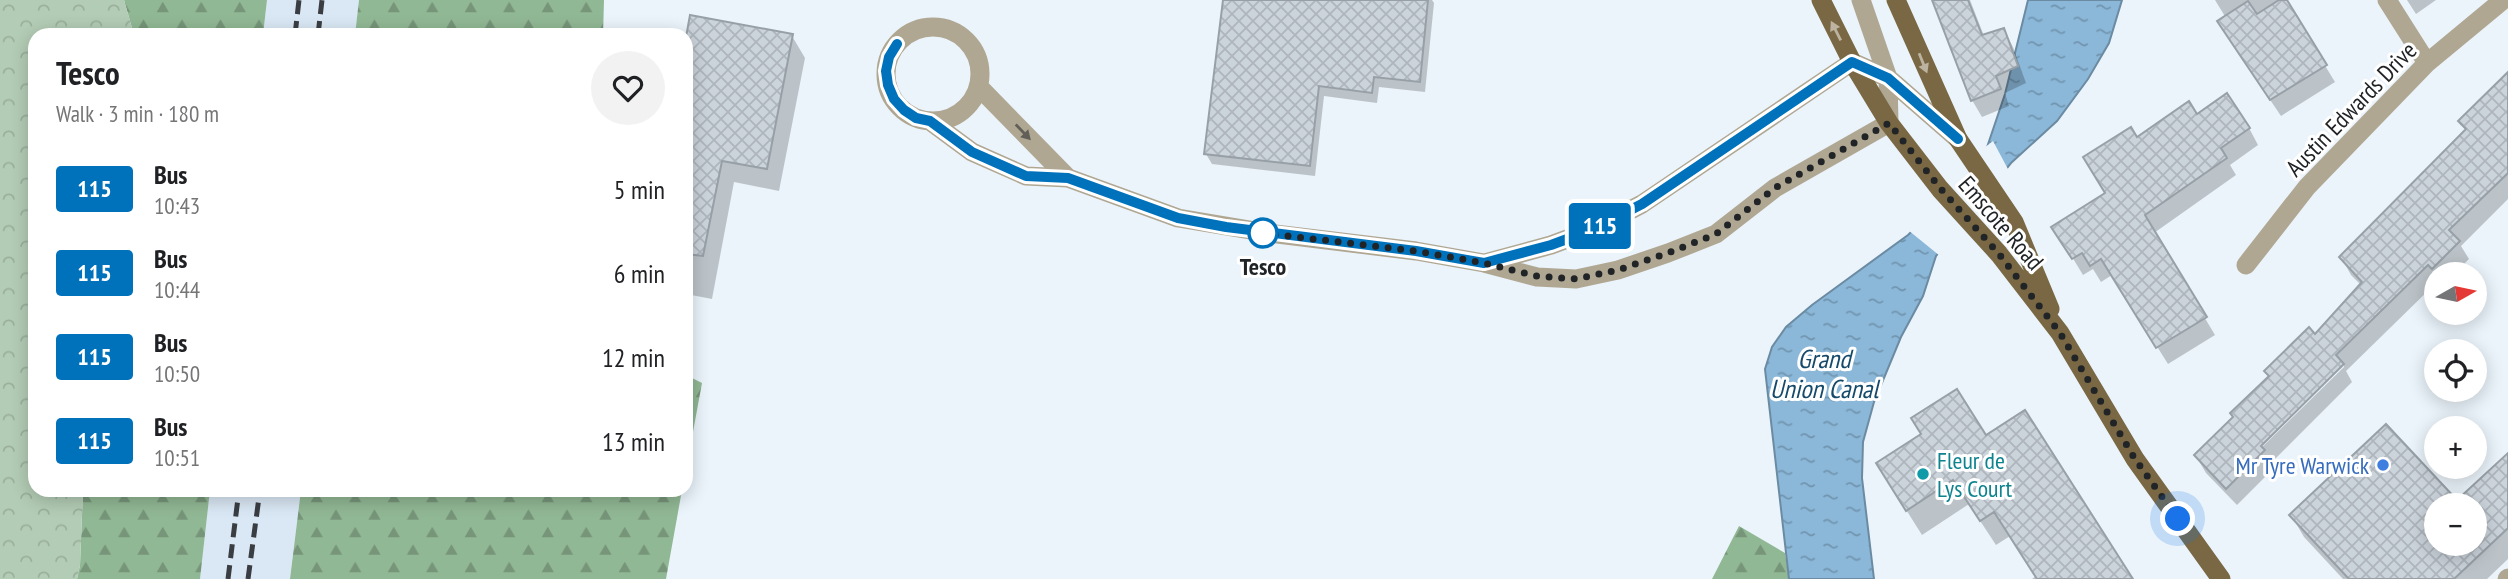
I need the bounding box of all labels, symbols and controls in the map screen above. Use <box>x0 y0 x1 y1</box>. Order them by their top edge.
one-way arrow <box>1831 21 1842 41</box>
street label: Austin Edwards Drive <box>2279 35 2423 183</box>
text: Tesco <box>56 51 120 94</box>
button: heart <box>591 51 665 125</box>
one-way arrow <box>1918 52 1929 73</box>
text: Walk · 3 min · 180 m <box>56 99 219 128</box>
one-way arrow <box>1015 124 1032 141</box>
text: Bus <box>154 158 187 191</box>
street label: Emscote Road <box>1952 169 2050 277</box>
text: 115 <box>77 173 112 204</box>
text: 5 min <box>614 173 665 206</box>
text: 10:43 <box>154 191 200 220</box>
line badge: 115 <box>1560 203 1640 249</box>
text: 115 <box>1583 210 1617 241</box>
marker: Tesco <box>1248 218 1278 248</box>
text: Bus <box>154 242 187 275</box>
place label: Tesco <box>1240 251 1286 282</box>
text: 115 <box>77 257 112 288</box>
text: 6 min <box>614 257 665 290</box>
north arrow <box>2424 262 2487 326</box>
map controls <box>2424 262 2487 556</box>
text: 10:44 <box>154 275 200 304</box>
text: Bus <box>154 326 187 359</box>
button: locate <box>2424 339 2487 402</box>
text: 115 <box>77 341 112 372</box>
text: 12 min <box>602 341 665 374</box>
water label: Grand Union Canal <box>1770 342 1881 405</box>
text: 10:50 <box>154 359 200 388</box>
text: Bus <box>154 410 187 443</box>
button: + <box>2424 416 2487 479</box>
text: 115 <box>77 425 112 456</box>
text: 13 min <box>602 425 665 458</box>
text: 10:51 <box>154 443 200 472</box>
place label: Fleur de Lys Court <box>1937 445 2013 504</box>
place label: Mr Tyre Warwick <box>2235 450 2370 481</box>
marker: Mr Tyre Warwick <box>2375 457 2391 473</box>
marker: Fleur de Lys Court <box>1915 466 1931 482</box>
button: − <box>2424 493 2487 556</box>
your location <box>2160 501 2195 536</box>

